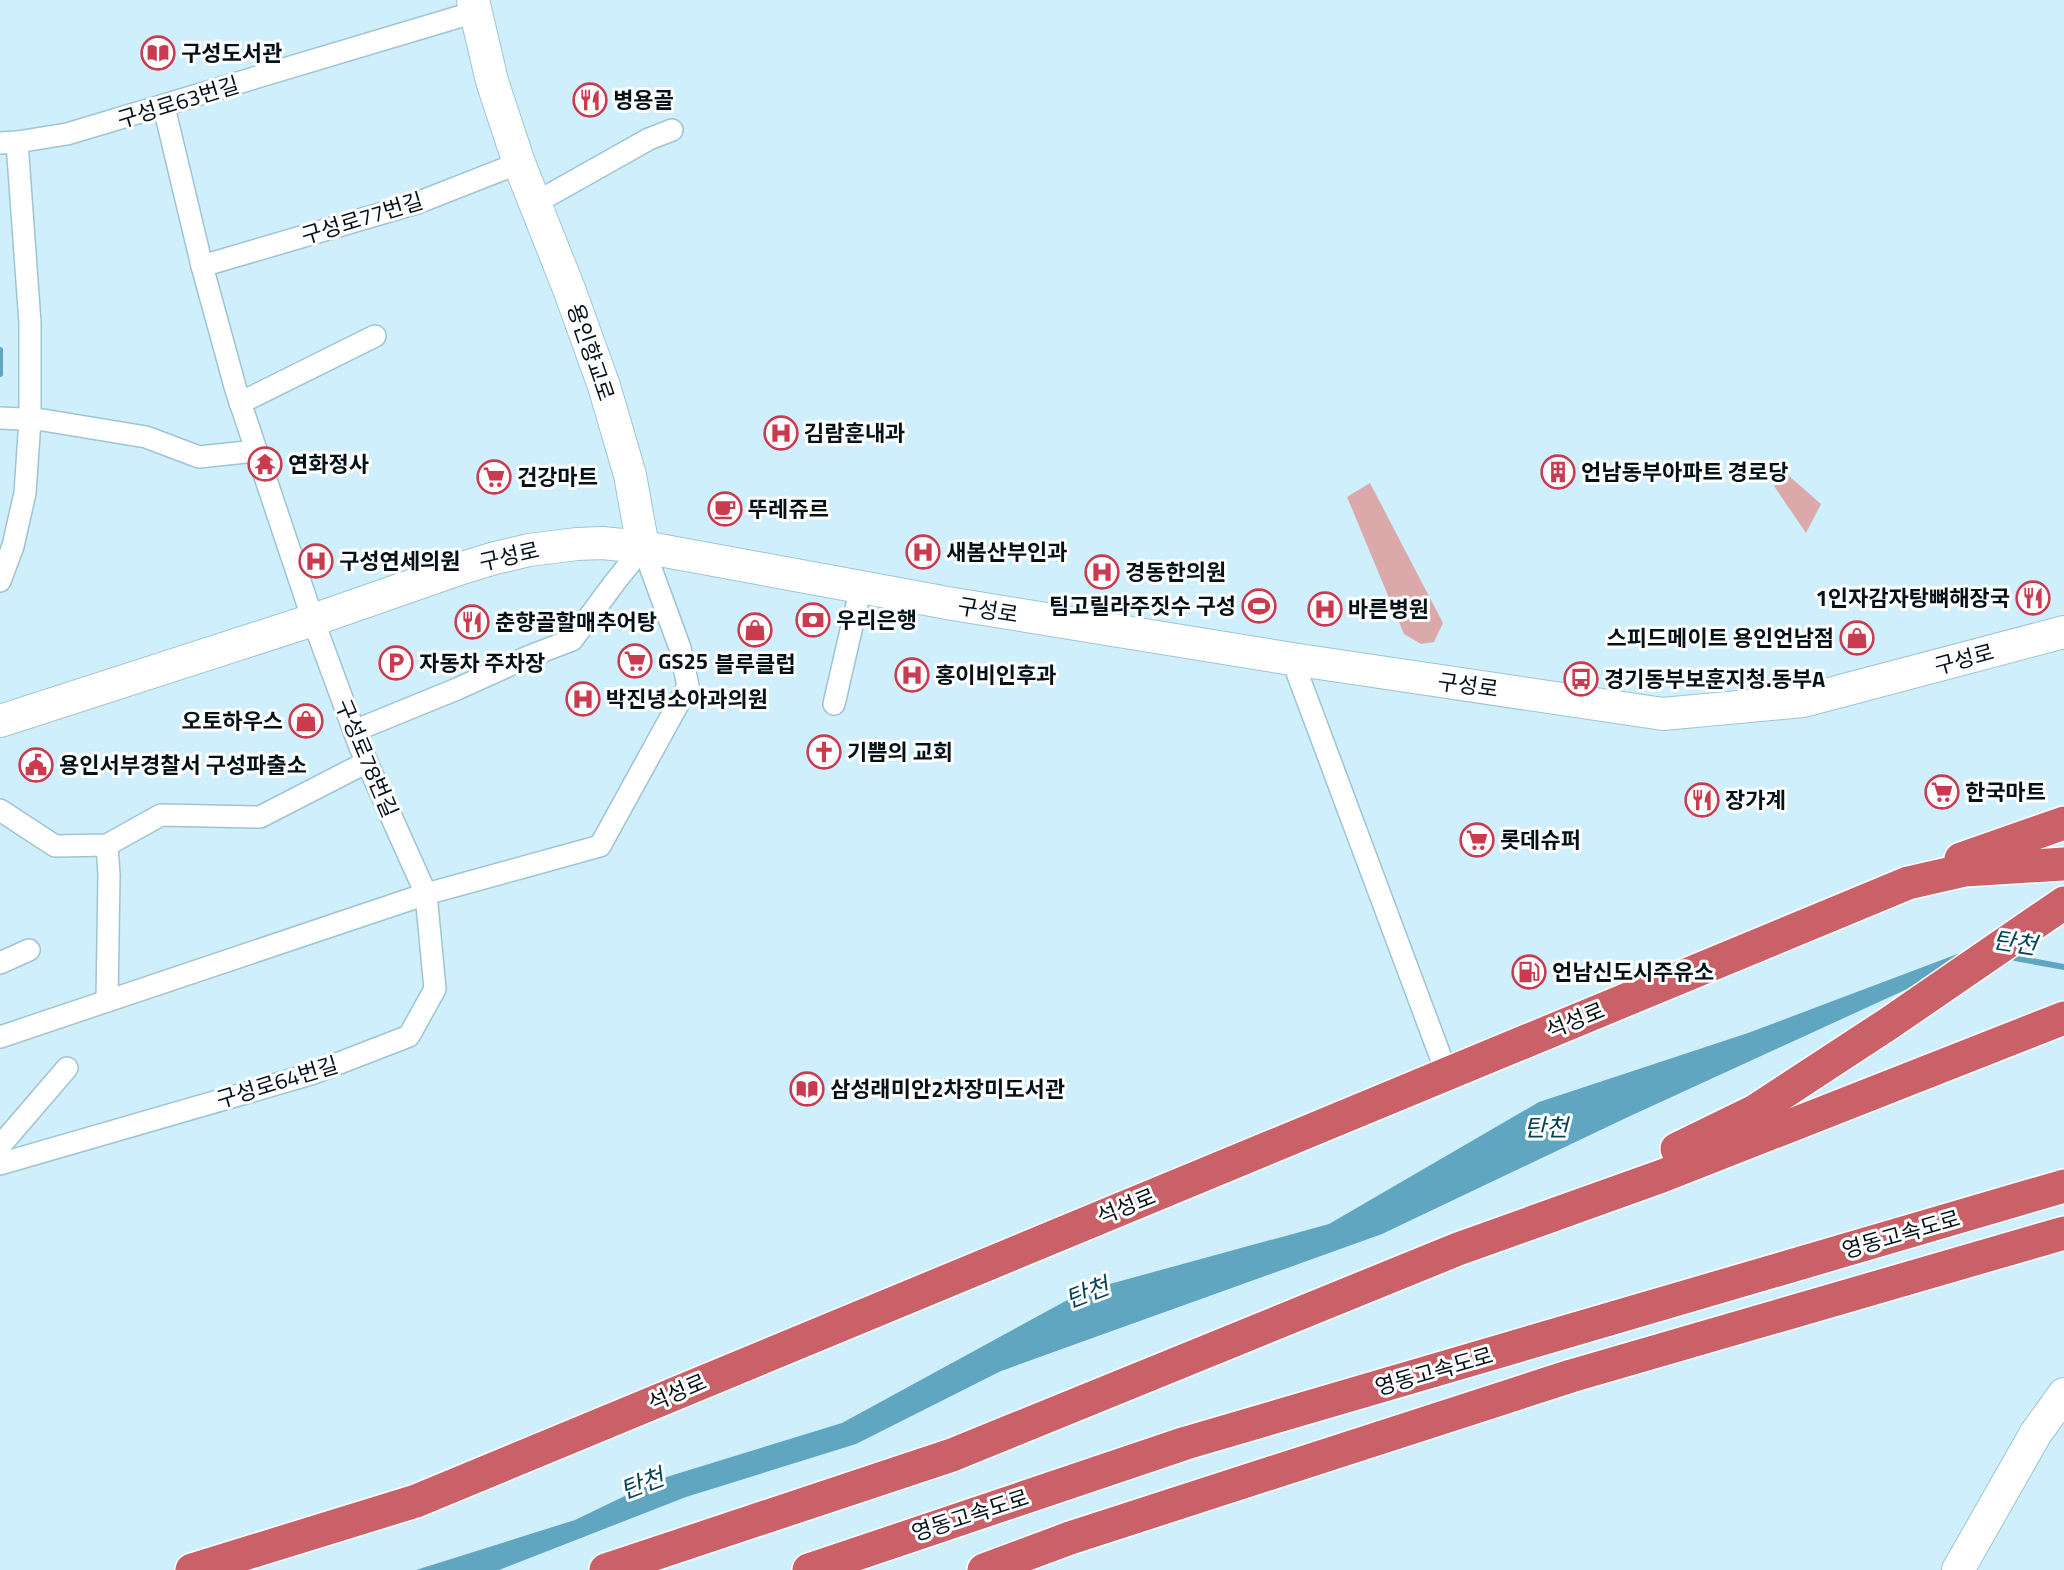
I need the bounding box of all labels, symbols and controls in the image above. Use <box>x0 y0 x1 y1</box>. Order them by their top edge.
library icon: 구성도서관 <box>140 35 176 71</box>
place label: 구성도서관 <box>181 36 282 70</box>
street label: 구성로63번길 <box>113 67 243 137</box>
restaurant icon: 병용골 <box>572 82 608 118</box>
place label: 병용골 <box>613 83 674 117</box>
street label: 구성로77번길 <box>297 183 427 253</box>
street label: 용인향교로 <box>558 299 624 405</box>
hospital icon: 김람훈내과 <box>763 415 799 451</box>
place label: 김람훈내과 <box>804 416 905 450</box>
temple icon: 연화정사 <box>247 446 283 482</box>
place label: 연화정사 <box>288 447 369 481</box>
building icon: 언남동부아파트 경로당 <box>1540 454 1576 490</box>
place label: 언남동부아파트 경로당 <box>1581 455 1788 489</box>
supermarket icon: 건강마트 <box>476 459 512 495</box>
place label: 건강마트 <box>517 460 598 494</box>
cafe icon: 뚜레쥬르 <box>707 491 743 527</box>
place label: 뚜레쥬르 <box>748 492 829 526</box>
street label: 구성로 <box>476 533 542 579</box>
hospital icon: 새봄산부인과 <box>905 534 941 570</box>
place label: 새봄산부인과 <box>946 535 1067 569</box>
hospital icon: 구성연세의원 <box>298 543 334 579</box>
place label: 구성연세의원 <box>339 544 460 578</box>
hospital icon: 경동한의원 <box>1084 554 1120 590</box>
place label: 경동한의원 <box>1125 555 1226 589</box>
restaurant icon: 1인자감자탕뼈해장국 <box>2015 580 2051 616</box>
place label: 1인자감자탕뼈해장국 <box>1816 581 2010 615</box>
street label: 구성로 <box>955 588 1021 632</box>
sports icon: 팀고릴라주짓수 구성 <box>1241 588 1277 624</box>
place label: 팀고릴라주짓수 구성 <box>1049 589 1236 623</box>
hospital icon: 바른병원 <box>1307 591 1343 627</box>
place label: 바른병원 <box>1348 592 1429 626</box>
bank icon: 우리은행 <box>795 602 831 638</box>
place label: 우리은행 <box>836 603 917 637</box>
restaurant icon: 춘향골할매추어탕 <box>454 604 490 640</box>
place label: 춘향골할매추어탕 <box>495 605 657 639</box>
shop icon: 블루클럽 <box>737 612 773 648</box>
shop icon: 스피드메이트 용인언남점 <box>1839 620 1875 656</box>
place label: 스피드메이트 용인언남점 <box>1607 621 1834 655</box>
street label: 구성로 <box>1930 635 1998 683</box>
supermarket icon: GS25 <box>617 643 653 679</box>
place label: GS25 <box>658 644 708 678</box>
parking icon: 자동차 주차장 <box>378 645 414 681</box>
place label: 자동차 주차장 <box>419 646 545 680</box>
place label: 블루클럽 <box>715 647 795 681</box>
hospital icon: 홍이비인후과 <box>894 657 930 693</box>
place label: 홍이비인후과 <box>935 658 1056 692</box>
bus stop icon: 경기동부보훈지청.동부A <box>1563 661 1599 697</box>
place label: 경기동부보훈지청.동부A <box>1604 662 1825 696</box>
street label: 구성로 <box>1436 664 1500 706</box>
hospital icon: 박진녕소아과의원 <box>565 681 601 717</box>
place label: 박진녕소아과의원 <box>606 682 768 716</box>
street label: 구성로78번길 <box>327 693 407 823</box>
shop icon: 오토하우스 <box>288 703 324 739</box>
place label: 오토하우스 <box>182 704 283 738</box>
church icon: 기쁨의 교회 <box>806 734 842 770</box>
place label: 기쁨의 교회 <box>847 735 953 769</box>
public building icon: 용인서부경찰서 구성파출소 <box>18 747 54 783</box>
place label: 용인서부경찰서 구성파출소 <box>59 748 307 782</box>
supermarket icon: 한국마트 <box>1924 774 1960 810</box>
place label: 한국마트 <box>1965 775 2046 809</box>
restaurant icon: 장가계 <box>1684 782 1720 818</box>
place label: 장가계 <box>1725 783 1786 817</box>
supermarket icon: 롯데슈퍼 <box>1459 822 1495 858</box>
place label: 롯데슈퍼 <box>1500 823 1581 857</box>
water label: 탄천 <box>1990 921 2043 964</box>
fuel station icon: 언남신도시주유소 <box>1511 954 1547 990</box>
place label: 언남신도시주유소 <box>1552 955 1714 989</box>
street label: 석성로 <box>1540 993 1610 1047</box>
street label: 구성로64번길 <box>212 1047 342 1117</box>
library icon: 삼성래미안2차장미도서관 <box>789 1071 825 1107</box>
place label: 삼성래미안2차장미도서관 <box>830 1072 1065 1106</box>
water label: 탄천 <box>1524 1109 1571 1145</box>
street label: 석성로 <box>1091 1179 1161 1233</box>
street label: 영동고속도로 <box>1838 1201 1964 1267</box>
water label: 탄천 <box>1060 1266 1117 1317</box>
street label: 영동고속도로 <box>1371 1338 1497 1404</box>
street label: 석성로 <box>642 1364 712 1420</box>
water label: 탄천 <box>615 1457 672 1508</box>
street label: 영동고속도로 <box>907 1480 1033 1550</box>

